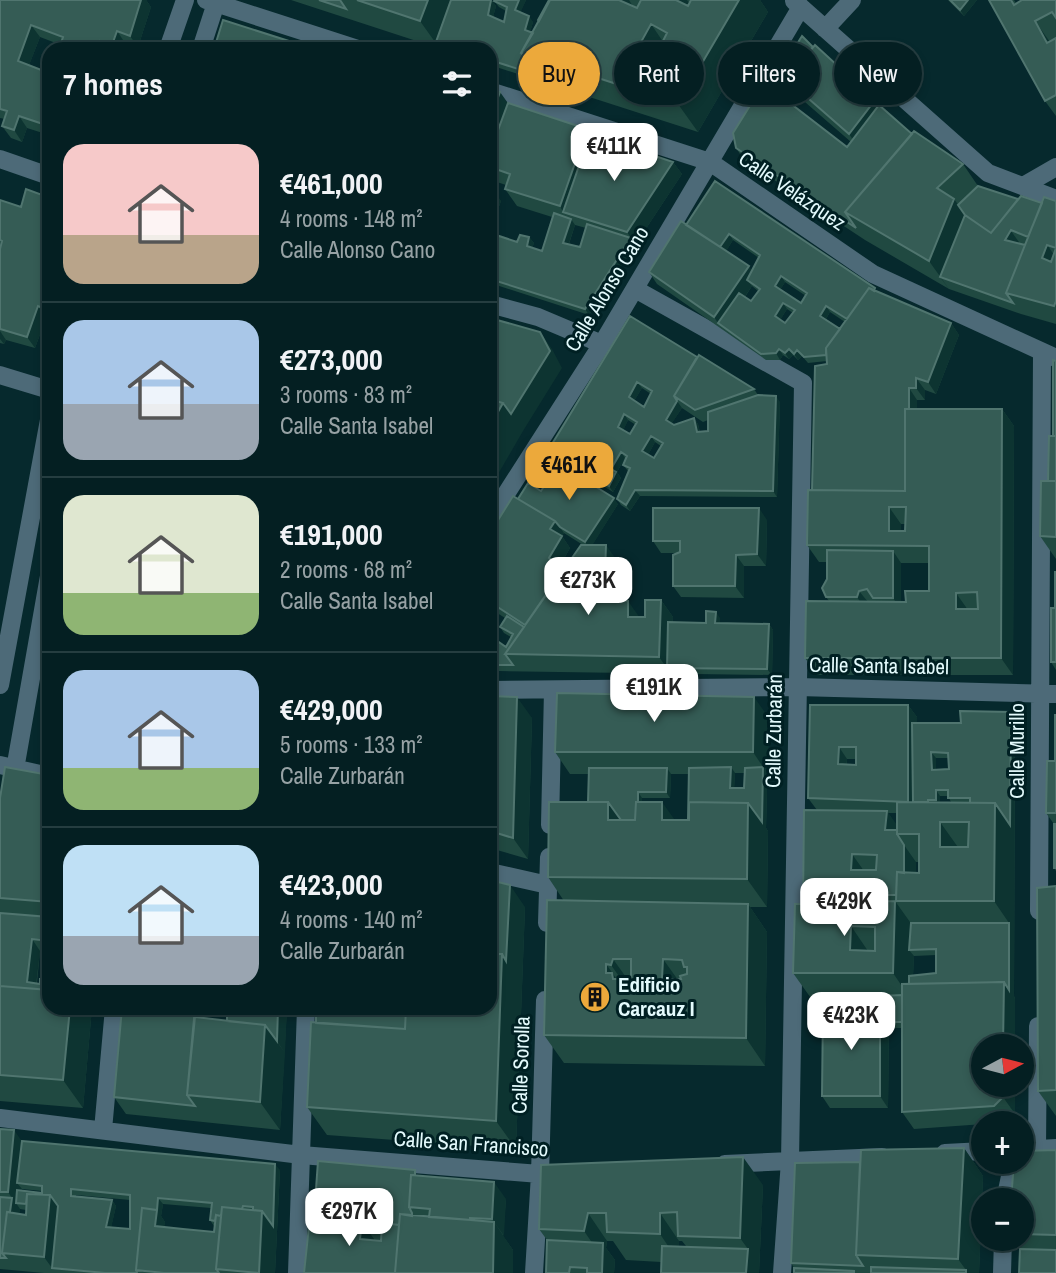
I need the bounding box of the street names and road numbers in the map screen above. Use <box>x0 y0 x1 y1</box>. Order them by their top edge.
street label: Calle Velázquez <box>733 144 852 237</box>
street label: Calle Alonso Cano <box>558 221 655 357</box>
street label: Calle Santa Isabel <box>809 650 949 681</box>
street label: Calle Zurbarán <box>758 674 789 788</box>
street label: Calle Murillo <box>1002 703 1031 799</box>
street label: Calle Sorolla <box>504 1015 537 1114</box>
street label: Calle San Francisco <box>393 1124 549 1163</box>

